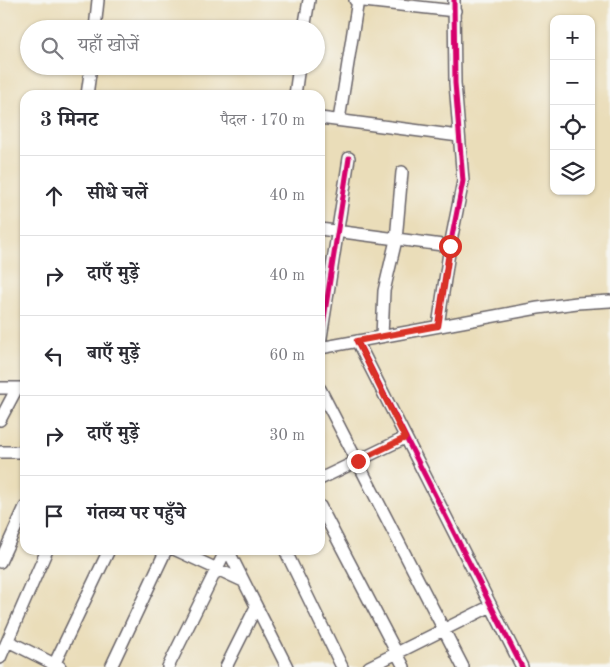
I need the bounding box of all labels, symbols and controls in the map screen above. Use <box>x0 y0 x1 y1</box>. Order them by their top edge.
map controls <box>550 15 595 195</box>
button: + <box>550 15 595 60</box>
search box <box>20 20 325 75</box>
icon: search <box>38 34 66 62</box>
text: यहाँ खोजें <box>78 37 139 56</box>
button: − <box>550 60 595 105</box>
button: locate <box>550 105 595 150</box>
text: 3 मिनट <box>40 110 98 131</box>
text: पैदल · 170 m <box>220 113 305 129</box>
button: layers <box>550 150 595 195</box>
icon: ahead <box>40 182 68 210</box>
text: सीधे चलें <box>87 185 147 204</box>
text: 40 m <box>269 188 305 204</box>
route start <box>439 235 462 258</box>
icon: right <box>40 262 68 290</box>
text: दाएँ मुड़ें <box>87 265 139 284</box>
text: 40 m <box>269 268 305 284</box>
icon: left <box>40 342 68 370</box>
text: बाएँ मुड़ें <box>87 345 139 364</box>
text: 60 m <box>269 348 305 364</box>
icon: right <box>40 422 68 450</box>
text: दाएँ मुड़ें <box>87 425 139 444</box>
text: 30 m <box>269 428 305 444</box>
route end <box>347 450 370 473</box>
icon: arrive <box>40 502 68 530</box>
text: गंतव्य पर पहुँचे <box>87 505 186 524</box>

